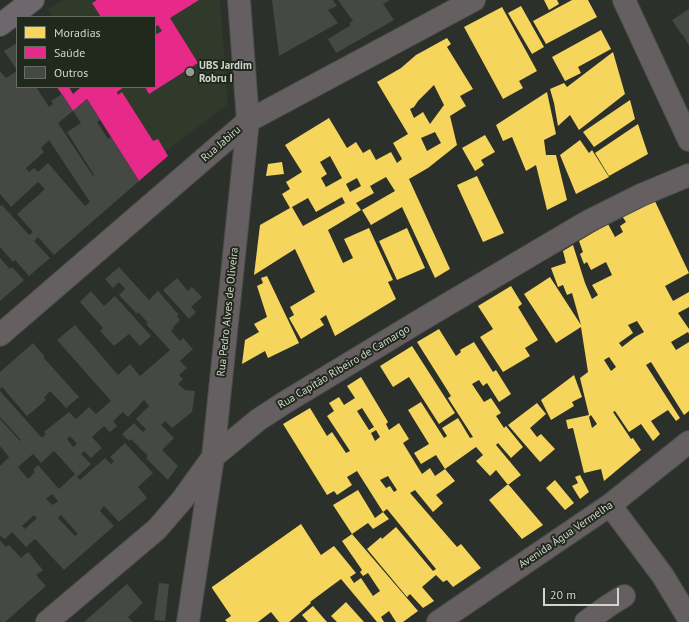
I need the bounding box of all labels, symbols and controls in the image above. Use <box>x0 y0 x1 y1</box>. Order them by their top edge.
legend <box>16 16 156 88</box>
text: Moradias <box>54 25 101 40</box>
text: Saúde <box>54 45 85 60</box>
place label: UBS Jardim Robru I <box>199 59 252 85</box>
text: Outros <box>54 65 88 80</box>
marker: UBS Jardim Robru I <box>184 66 196 78</box>
street label: Rua Jabiru <box>199 123 243 165</box>
street label: Rua Pedro Alves de Oliveira <box>215 247 241 377</box>
street label: Rua Capitão Ribeiro de Camargo <box>276 322 412 412</box>
street label: Avenida Água Vermelha <box>516 499 616 571</box>
scale bar <box>545 580 621 606</box>
text: 20 m <box>550 587 576 602</box>

